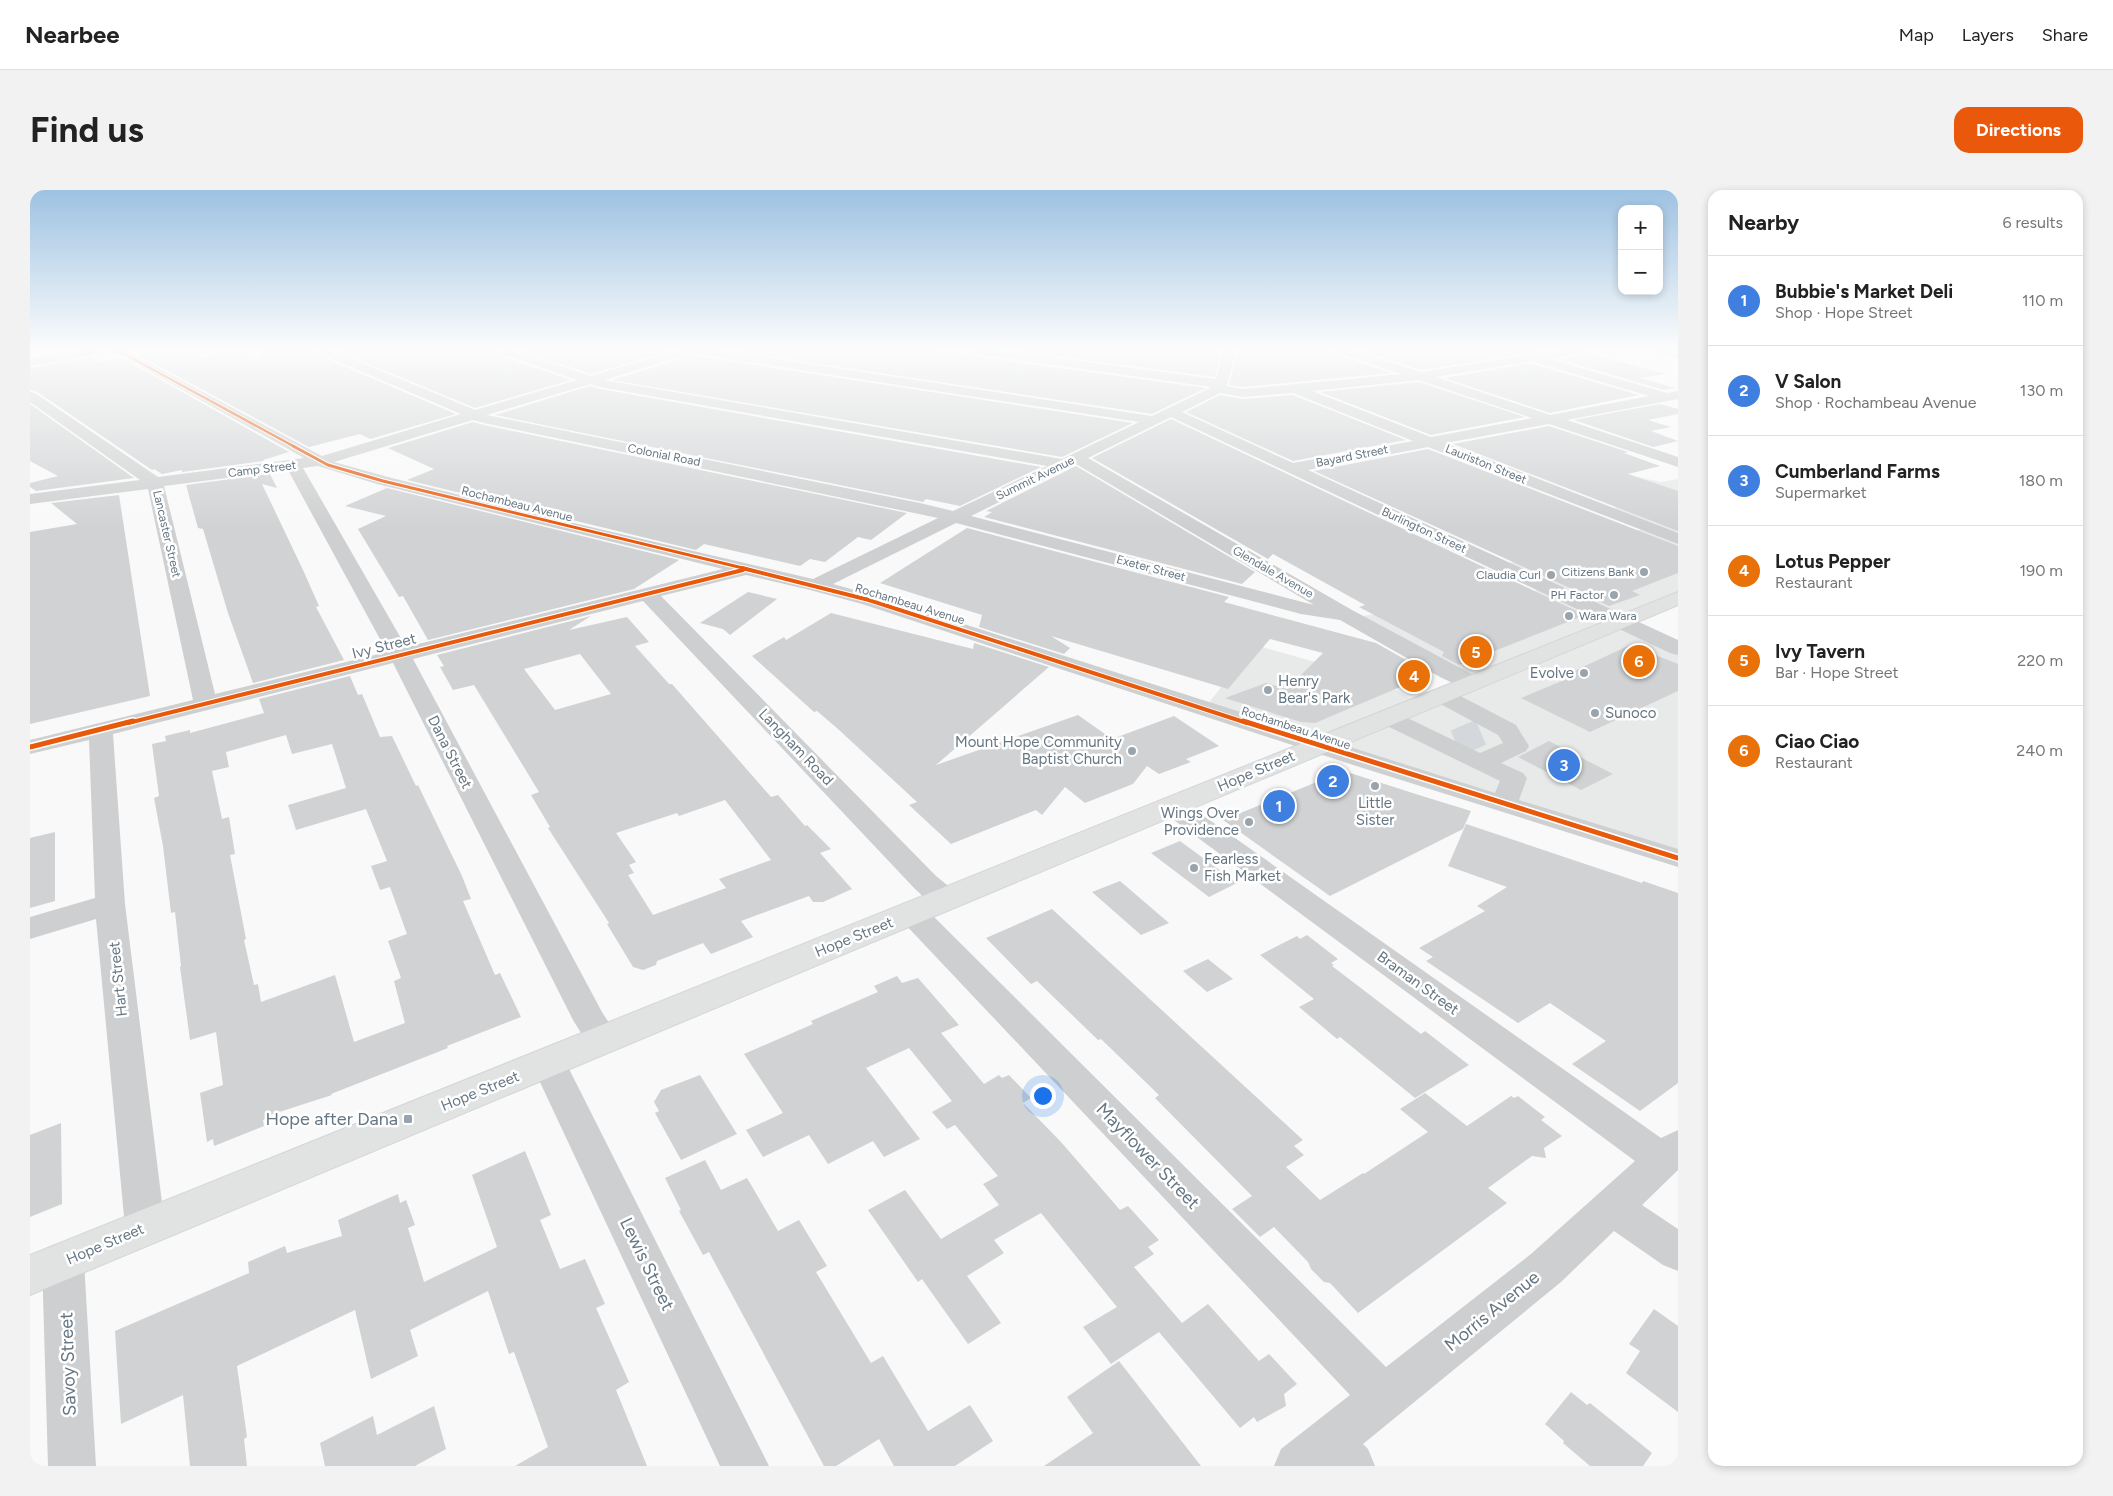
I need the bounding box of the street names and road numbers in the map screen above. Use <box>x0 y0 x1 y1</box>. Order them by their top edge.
street label: Colonial Road <box>626 441 702 469</box>
street label: Lauriston Street <box>1443 441 1529 487</box>
street label: Bayard Street <box>1315 442 1390 470</box>
street label: Summit Avenue <box>994 453 1077 503</box>
street label: Camp Street <box>227 458 297 480</box>
street label: Rochambeau Avenue <box>460 483 574 525</box>
street label: Lancaster Street <box>150 489 184 579</box>
street label: Burlington Street <box>1379 504 1469 556</box>
street label: Glendale Avenue <box>1230 543 1316 601</box>
street label: Exeter Street <box>1115 552 1188 584</box>
street label: Rochambeau Avenue <box>853 581 967 627</box>
street label: Ivy Street <box>350 629 418 663</box>
street label: Rochambeau Avenue <box>1240 704 1353 752</box>
street label: Langham Road <box>755 705 837 789</box>
street label: Dana Street <box>424 712 476 792</box>
street label: Hope Street <box>1214 746 1298 795</box>
street label: Hope Street <box>812 913 896 961</box>
street label: Hart Street <box>105 940 131 1017</box>
street label: Braman Street <box>1374 947 1463 1019</box>
street label: Hope Street <box>438 1067 522 1115</box>
street label: Mayflower Street <box>1092 1098 1204 1214</box>
street label: Lewis Street <box>615 1214 679 1314</box>
street label: Hope Street <box>63 1219 147 1268</box>
street label: Morris Avenue <box>1440 1266 1544 1356</box>
street label: Savoy Street <box>55 1312 81 1416</box>

